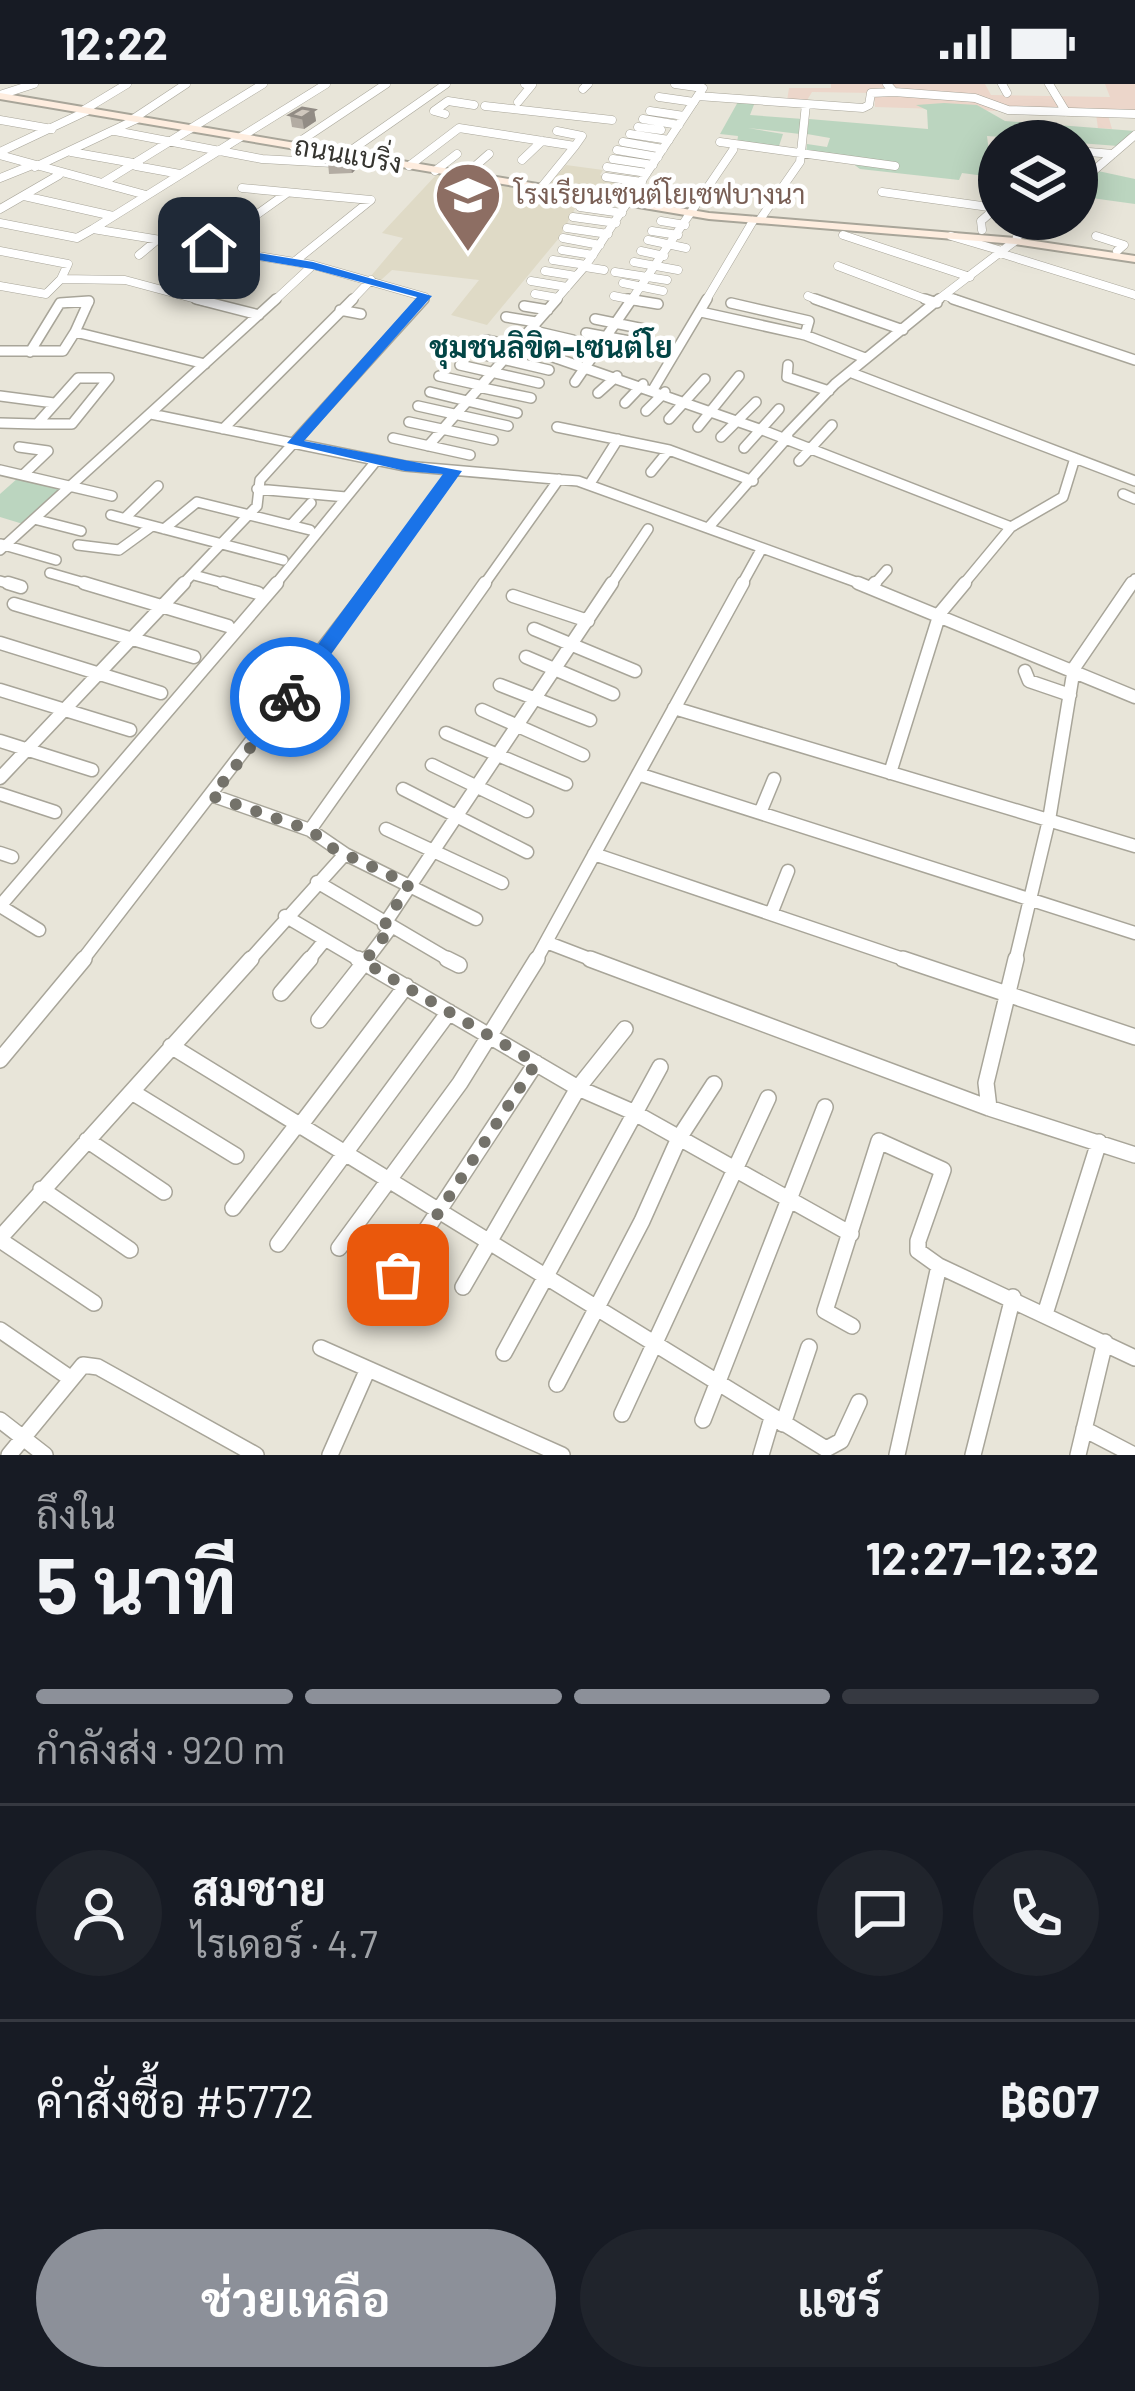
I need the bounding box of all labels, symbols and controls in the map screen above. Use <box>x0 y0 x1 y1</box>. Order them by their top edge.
text: 12:22 <box>60 15 168 69</box>
map controls <box>978 120 1098 240</box>
button: layers <box>978 120 1098 240</box>
street label: ถนนแบริ่ง <box>292 122 406 178</box>
school or university icon: โรงเรียนเซนต์โยเซฟบางนา <box>433 160 503 254</box>
place label: โรงเรียนเซนต์โยเซฟบางนา <box>512 177 805 209</box>
pin <box>158 197 260 299</box>
icon: home <box>176 215 242 281</box>
district label: ชุมชนลิขิต-เซนต์โย <box>429 327 673 369</box>
courier <box>230 637 350 757</box>
icon: bike <box>257 664 323 730</box>
pin <box>347 1224 449 1326</box>
icon: bag <box>365 1242 431 1308</box>
text: ถึงใน <box>36 1490 116 1537</box>
text: 12:27–12:32 <box>866 1530 1099 1584</box>
text: 5 นาที <box>36 1536 237 1630</box>
text: กำลังส่ง · 920 m <box>36 1725 285 1772</box>
button: person <box>36 1850 162 1976</box>
button: chat <box>817 1850 943 1976</box>
button: phone <box>973 1850 1099 1976</box>
text: สมชาย <box>192 1861 326 1915</box>
text: ไรเดอร์ · 4.7 <box>192 1919 378 1966</box>
text: คำสั่งซื้อ #5772 <box>36 2073 314 2127</box>
text: ฿607 <box>1000 2073 1099 2127</box>
button: ช่วยเหลือ <box>36 2229 556 2367</box>
button: แชร์ <box>580 2229 1099 2367</box>

